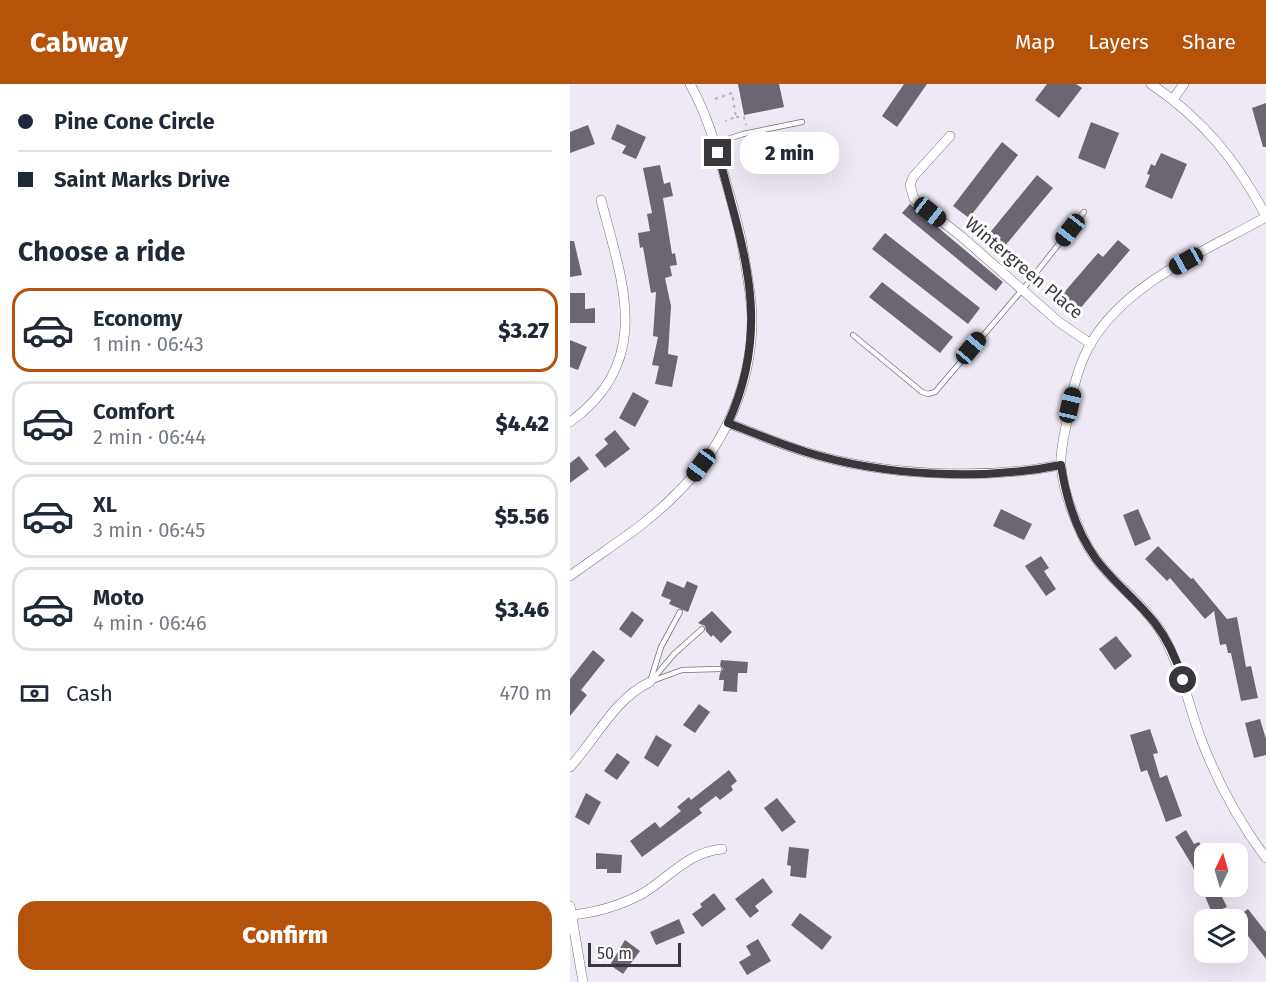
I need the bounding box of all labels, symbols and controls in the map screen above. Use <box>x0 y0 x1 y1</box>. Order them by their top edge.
text: Cabway <box>30 26 128 59</box>
text: Map <box>1015 29 1055 55</box>
text: Layers <box>1088 29 1149 55</box>
text: Share <box>1182 29 1236 55</box>
text: Pine Cone Circle <box>54 108 215 135</box>
callout: 2 min <box>739 132 838 174</box>
route end <box>704 139 731 166</box>
text: 2 min <box>765 141 814 165</box>
text: Saint Marks Drive <box>54 166 230 193</box>
car <box>910 194 950 230</box>
car <box>1052 210 1088 250</box>
street label: Wintergreen Place <box>961 212 1087 324</box>
text: Choose a ride <box>18 236 185 268</box>
car <box>1166 244 1206 278</box>
icon: car <box>21 303 75 357</box>
text: Economy <box>93 305 182 332</box>
text: $3.27 <box>498 317 549 344</box>
car <box>953 328 989 368</box>
text: 1 min · 06:43 <box>93 332 204 356</box>
car <box>1057 385 1083 425</box>
icon: car <box>21 396 75 450</box>
text: Comfort <box>93 398 174 425</box>
text: $4.42 <box>496 410 549 437</box>
text: 2 min · 06:44 <box>93 425 206 449</box>
car <box>683 445 719 485</box>
icon: car <box>21 489 75 543</box>
text: XL <box>93 491 117 518</box>
text: $5.56 <box>495 503 549 530</box>
text: 3 min · 06:45 <box>93 518 205 542</box>
icon: car <box>21 582 75 636</box>
text: Moto <box>93 584 144 611</box>
text: $3.46 <box>495 596 549 623</box>
text: 4 min · 06:46 <box>93 611 207 635</box>
route start <box>1169 666 1196 693</box>
icon: cash <box>18 677 51 710</box>
text: Cash <box>66 680 113 707</box>
text: 470 m <box>500 681 552 705</box>
north arrow <box>1194 843 1248 897</box>
map controls <box>1194 843 1248 963</box>
button: Confirm <box>18 901 552 970</box>
button: layers <box>1194 909 1248 963</box>
scale bar <box>588 940 681 968</box>
text: 50 m <box>597 944 632 963</box>

